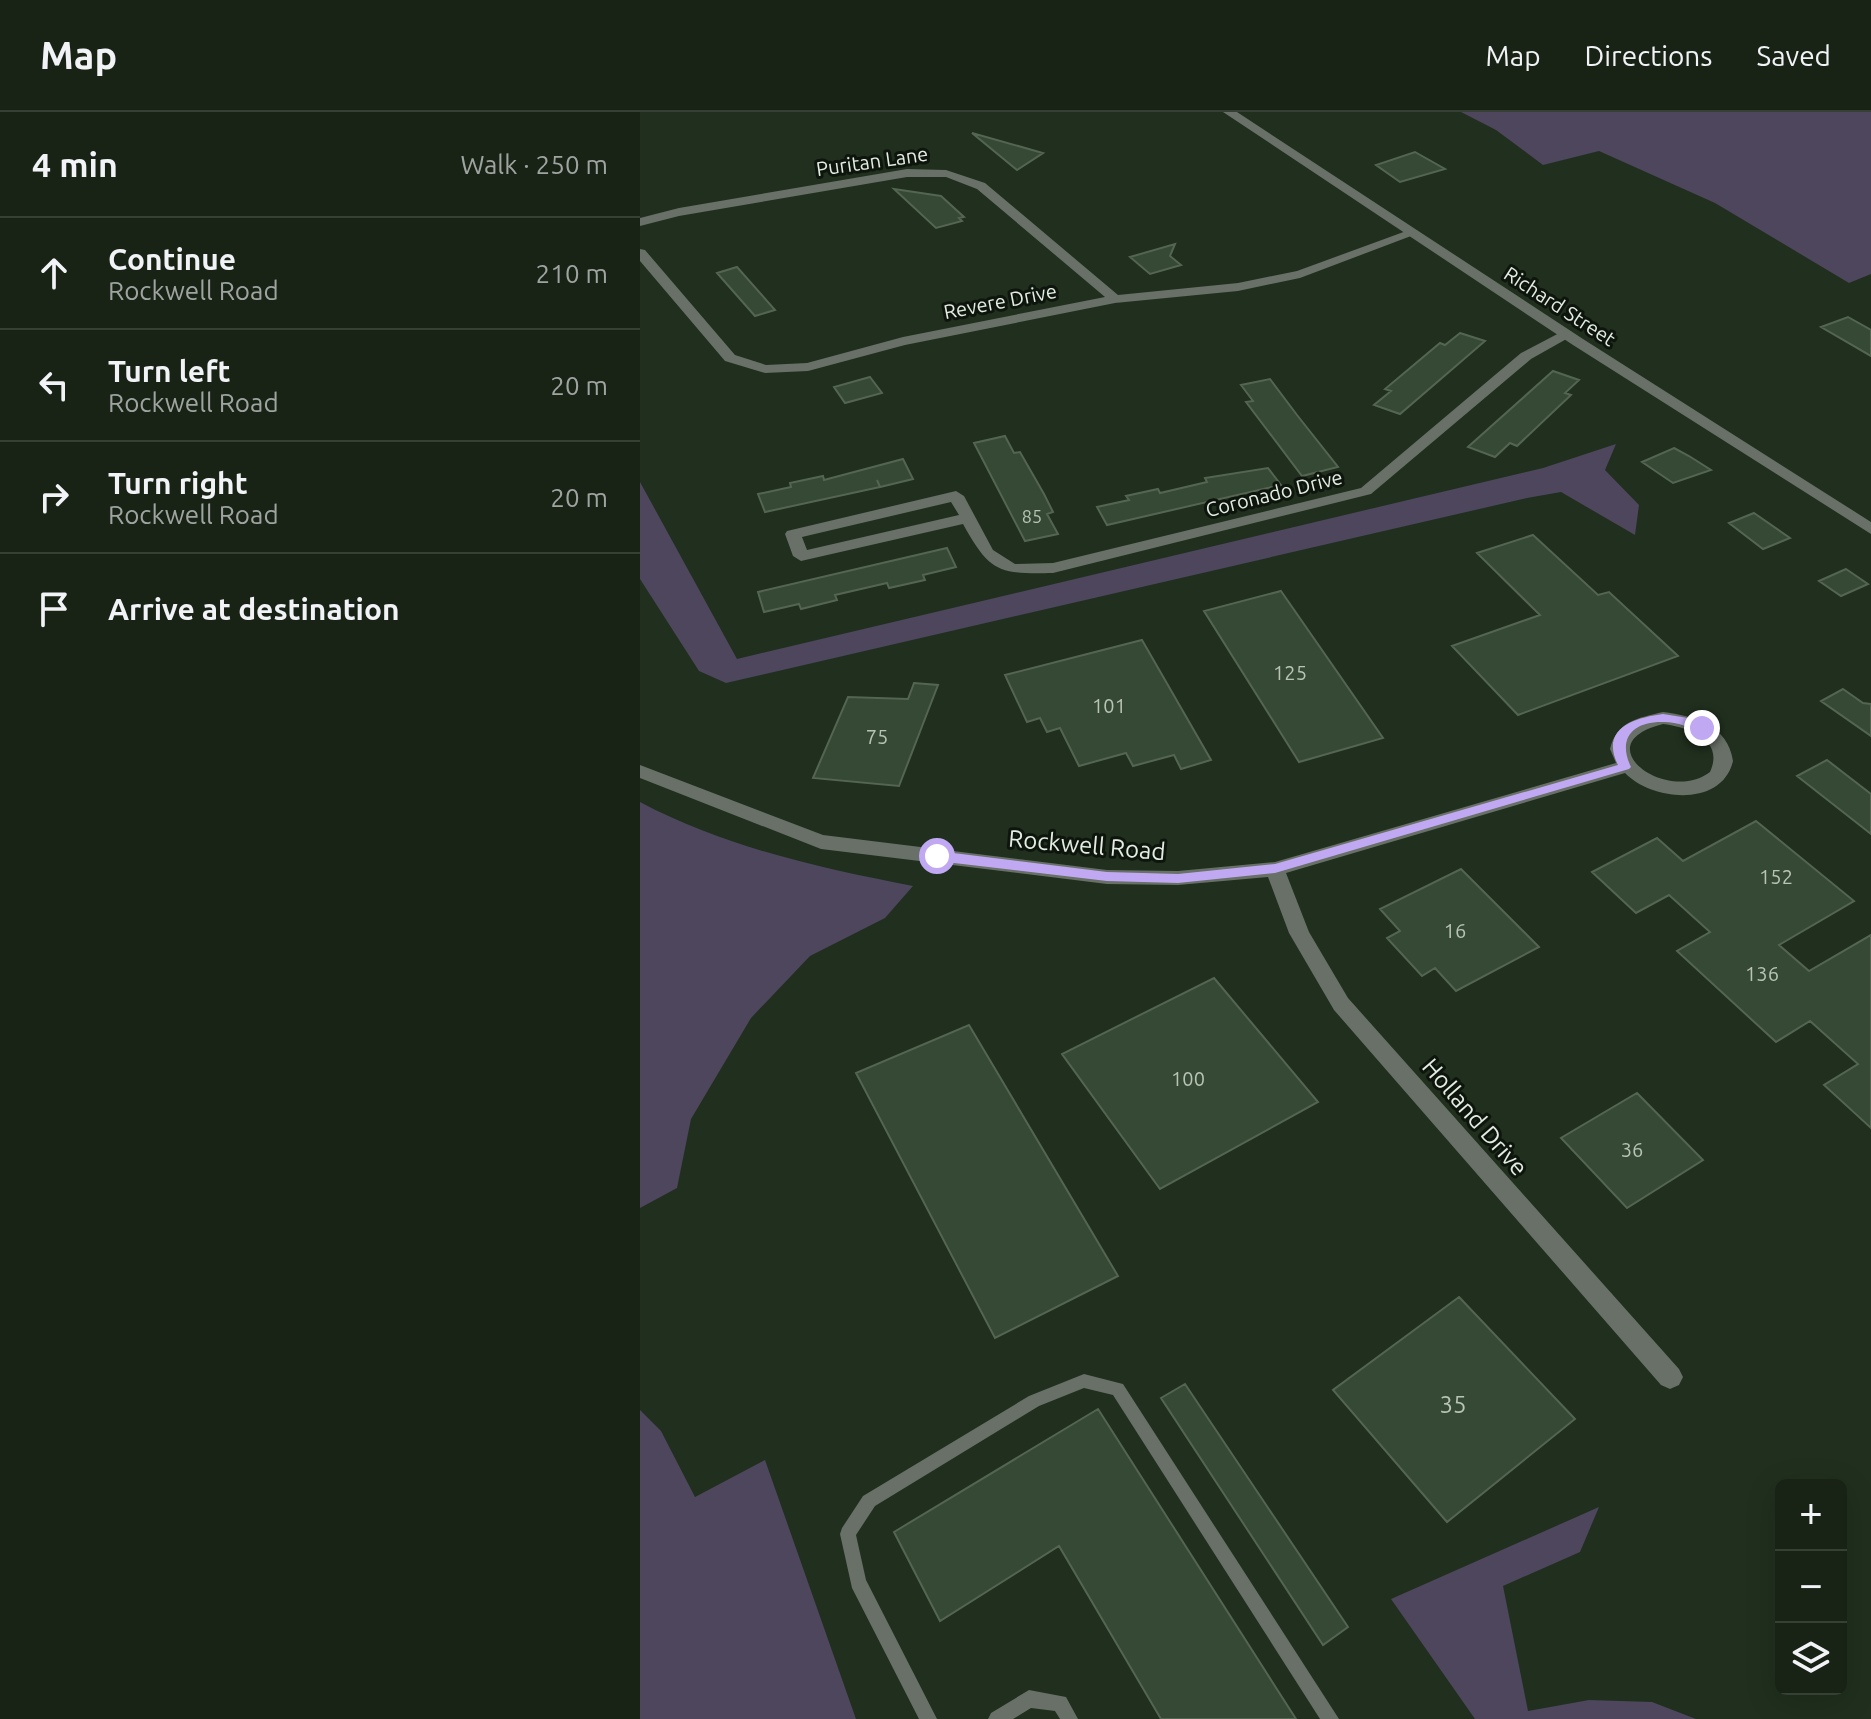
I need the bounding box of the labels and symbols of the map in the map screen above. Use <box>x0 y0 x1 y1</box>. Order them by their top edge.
street label: Puritan Lane <box>815 142 929 180</box>
street label: Richard Street <box>1500 261 1620 351</box>
street label: Revere Drive <box>942 279 1058 323</box>
street label: Coronado Drive <box>1203 465 1345 521</box>
house number: 85 <box>1022 506 1042 526</box>
house number: 125 <box>1273 661 1307 684</box>
house number: 101 <box>1092 694 1126 717</box>
route end <box>1684 710 1720 746</box>
house number: 75 <box>866 725 888 748</box>
street label: Rockwell Road <box>1007 825 1167 865</box>
route start <box>919 838 955 874</box>
house number: 152 <box>1759 865 1793 888</box>
house number: 16 <box>1444 919 1466 942</box>
house number: 136 <box>1745 962 1779 985</box>
street label: Holland Drive <box>1417 1053 1533 1181</box>
house number: 100 <box>1171 1067 1205 1090</box>
house number: 36 <box>1621 1138 1643 1161</box>
house number: 35 <box>1439 1391 1467 1418</box>

